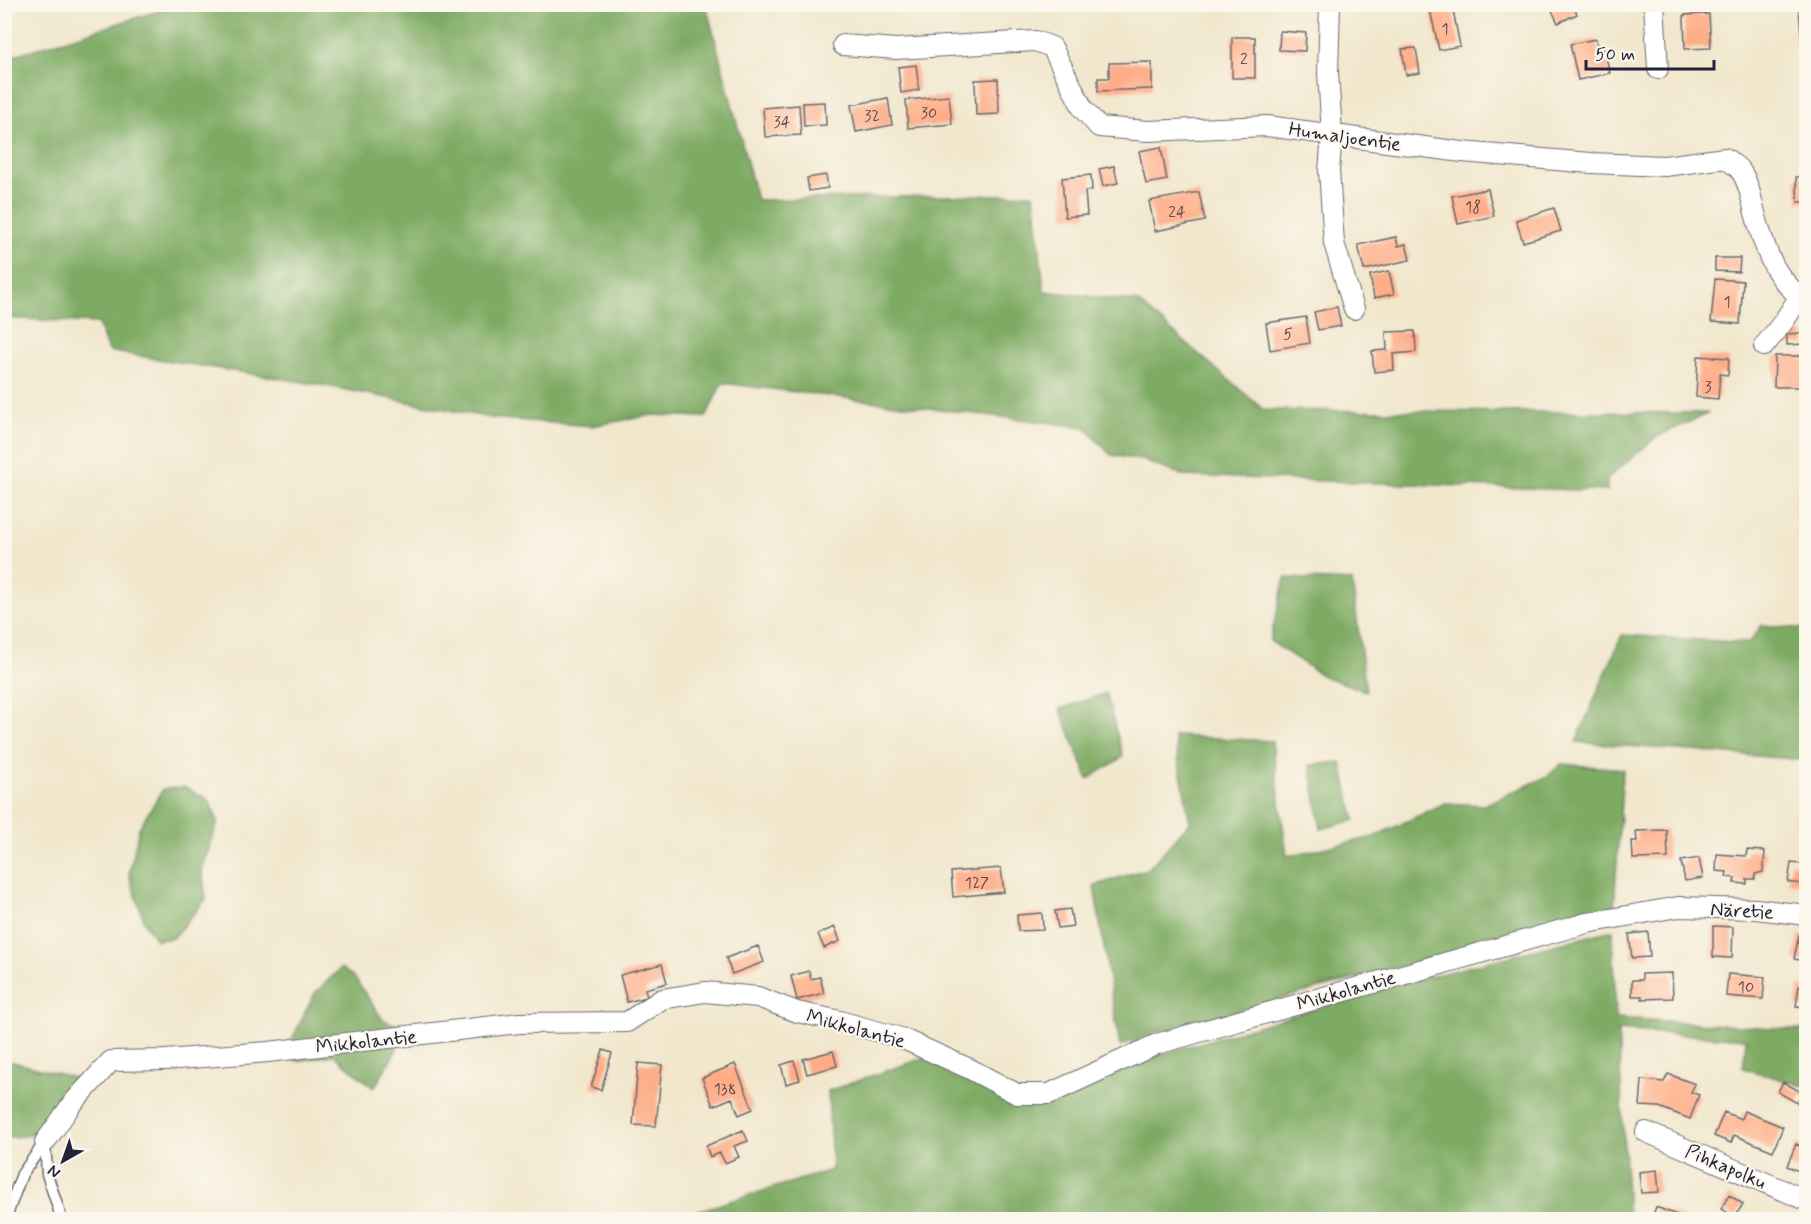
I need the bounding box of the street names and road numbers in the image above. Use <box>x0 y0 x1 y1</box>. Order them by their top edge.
street label: Humaljoentie <box>1287 116 1403 159</box>
street label: Näretie <box>1710 896 1774 927</box>
street label: Mikkolantie <box>1294 964 1399 1018</box>
street label: Mikkolantie <box>803 1003 908 1056</box>
street label: Mikkolantie <box>314 1024 418 1061</box>
street label: Pihkapolku <box>1681 1138 1770 1197</box>

